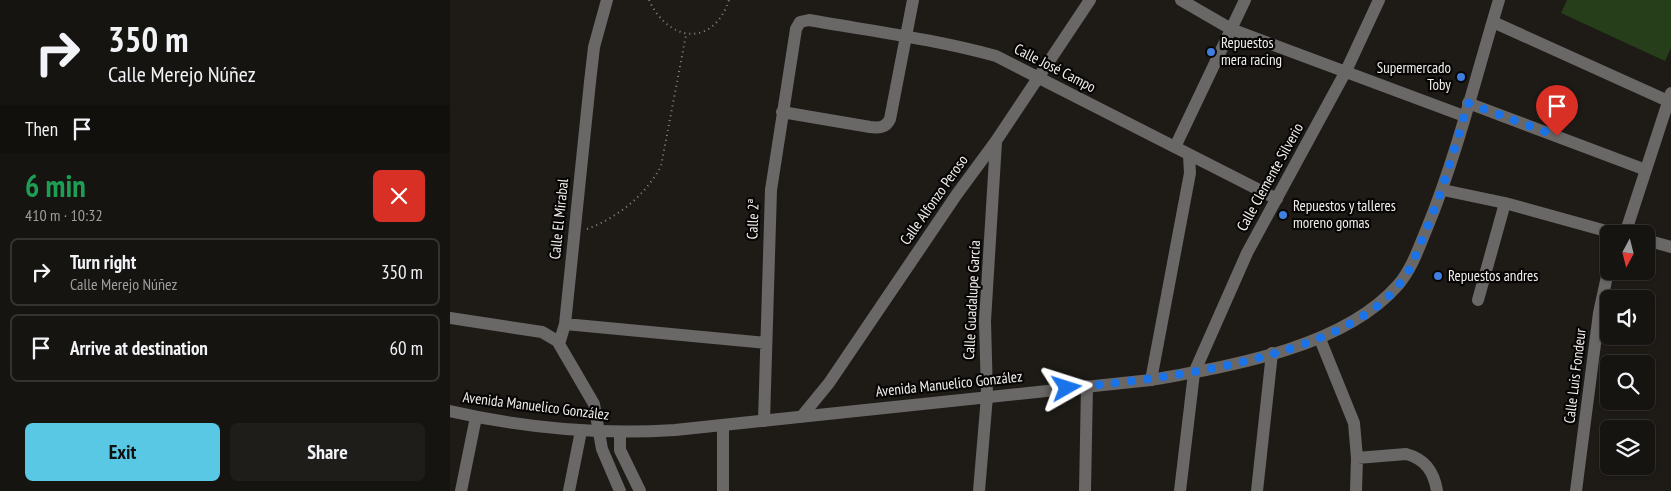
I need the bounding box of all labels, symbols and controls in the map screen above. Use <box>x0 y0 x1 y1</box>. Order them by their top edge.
text: 350 m <box>108 16 189 62</box>
icon: right <box>25 20 90 85</box>
place label: Repuestos mera racing <box>1221 33 1282 69</box>
street label: Calle José Campo <box>1011 39 1099 96</box>
marker: Repuestos mera racing <box>1205 46 1217 58</box>
place label: Supermercado Toby <box>1377 58 1451 94</box>
text: Calle Merejo Núñez <box>108 60 256 88</box>
marker: Supermercado Toby <box>1455 71 1467 83</box>
pin <box>1536 85 1578 136</box>
icon: arrive <box>1543 92 1571 120</box>
icon: arrive <box>68 115 96 143</box>
text: Then <box>25 117 58 141</box>
street label: Calle Clemente Silverio <box>1232 119 1307 234</box>
street label: Calle Alfonzo Peroso <box>896 151 972 248</box>
text: 6 min <box>25 166 86 205</box>
button: close <box>373 170 425 222</box>
street label: Calle El Mirabal <box>545 177 572 260</box>
place label: Repuestos y talleres moreno gomas <box>1293 196 1396 232</box>
street label: Calle 2ª <box>742 198 763 240</box>
text: 410 m · 10:32 <box>25 205 103 225</box>
marker: Repuestos y talleres moreno gomas <box>1277 209 1289 221</box>
north arrow <box>1600 225 1655 280</box>
map controls <box>1600 225 1655 475</box>
street label: Calle Guadalupe García <box>959 240 984 360</box>
text: Turn right <box>70 250 136 274</box>
icon: right <box>27 258 55 286</box>
text: 350 m <box>381 260 423 284</box>
place label: Repuestos andres <box>1448 266 1538 285</box>
marker: Repuestos andres <box>1432 270 1444 282</box>
text: Calle Merejo Núñez <box>70 274 177 294</box>
button: sound <box>1600 290 1655 345</box>
street label: Calle Luis Fondeur <box>1559 326 1590 425</box>
icon: arrive <box>27 334 55 362</box>
text: Arrive at destination <box>70 336 208 360</box>
text: 60 m <box>390 336 423 360</box>
button: search <box>1600 355 1655 410</box>
position arrow <box>1040 361 1092 413</box>
street label: Avenida Manuelico González <box>875 366 1023 401</box>
street label: Avenida Manuelico González <box>462 387 610 424</box>
button: layers <box>1600 420 1655 475</box>
button: Exit <box>25 423 220 481</box>
button: Share <box>230 423 425 481</box>

